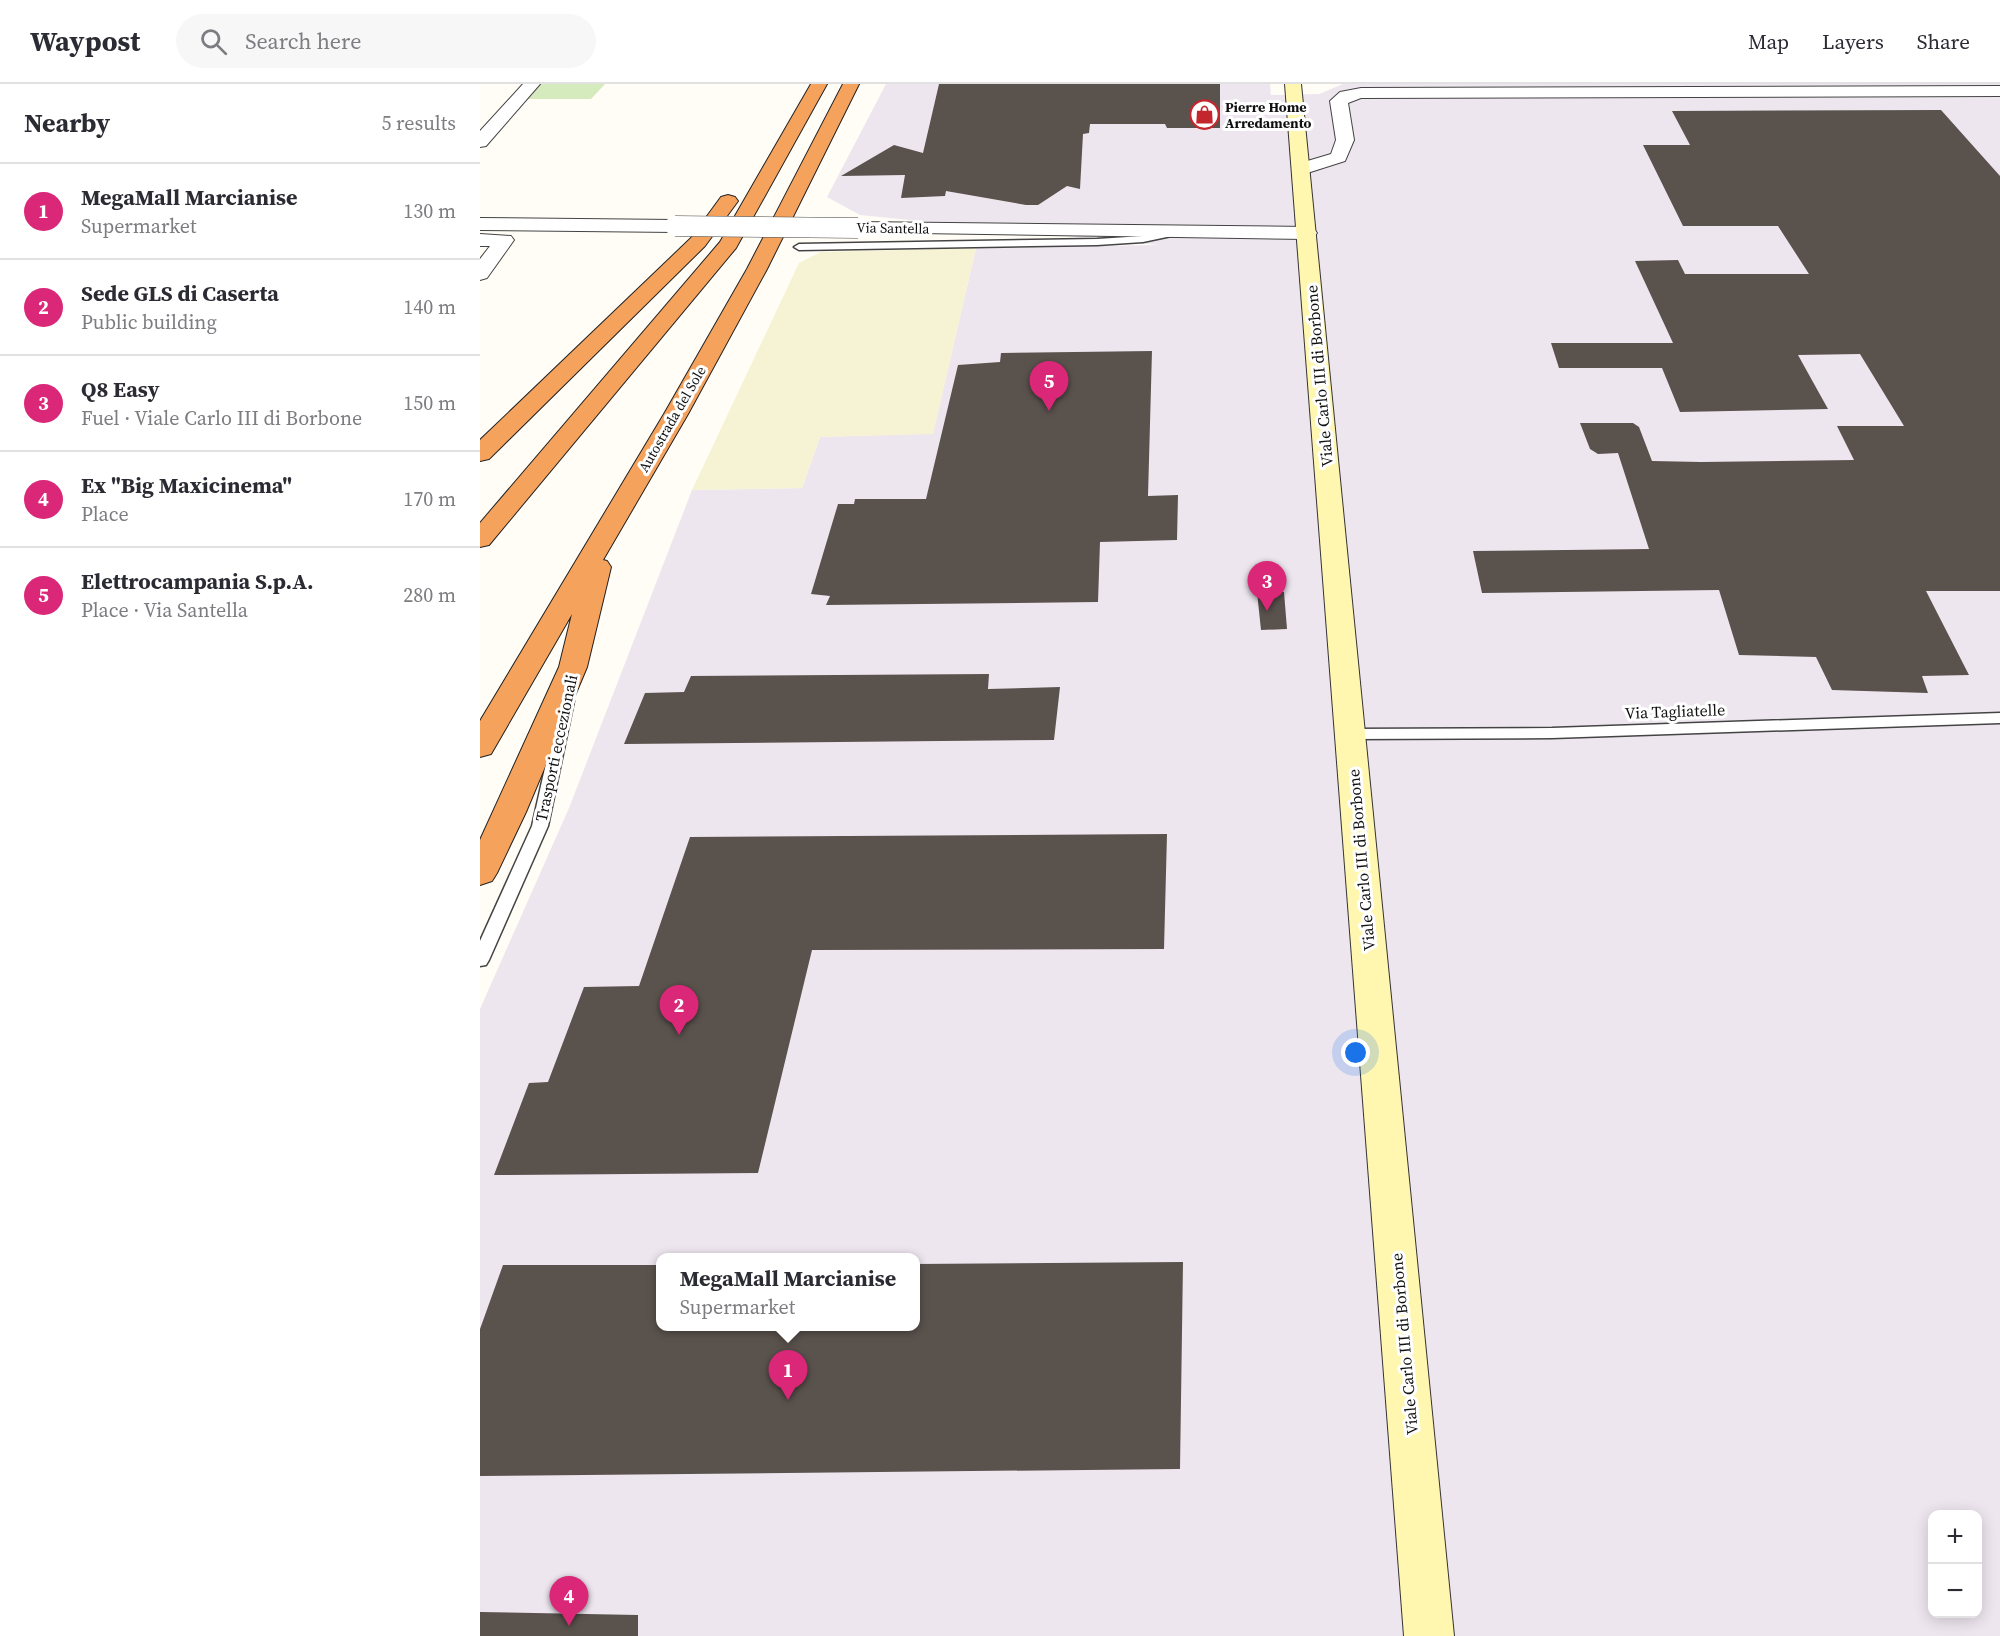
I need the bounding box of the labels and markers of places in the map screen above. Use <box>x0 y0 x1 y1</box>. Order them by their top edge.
place label: Pierre Home Arredamento <box>1225 97 1312 133</box>
shop icon: Pierre Home Arredamento <box>1188 99 1220 131</box>
pin: 5 <box>1030 362 1068 411</box>
pin: 3 <box>1248 562 1286 611</box>
pin: 2 <box>660 986 698 1035</box>
pin: 1 <box>768 1350 808 1400</box>
pin: 4 <box>550 1576 589 1626</box>

